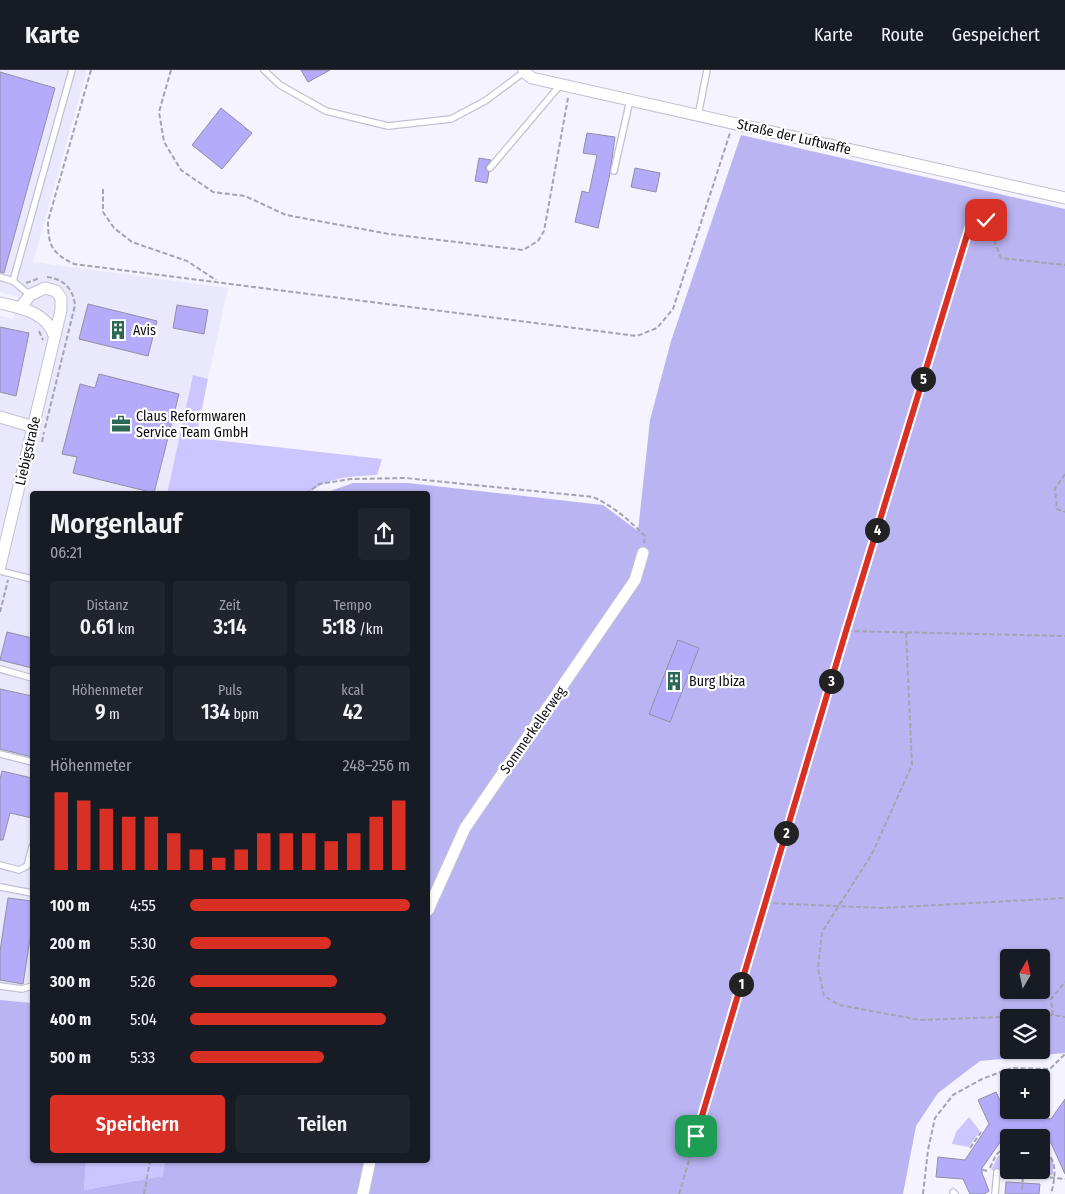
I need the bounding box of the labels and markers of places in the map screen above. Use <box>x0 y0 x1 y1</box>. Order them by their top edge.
pin <box>965 199 1007 241</box>
building icon: Avis <box>107 319 129 341</box>
place label: Avis <box>133 322 156 339</box>
pin: 5 <box>910 366 936 392</box>
place label: Claus Reformwaren Service Team GmbH <box>136 408 249 441</box>
office icon: Claus Reformwaren Service Team GmbH <box>110 413 132 435</box>
pin: 4 <box>864 518 890 542</box>
pin: 3 <box>818 668 844 694</box>
building icon: Burg Ibiza <box>663 670 685 692</box>
place label: Burg Ibiza <box>689 673 746 690</box>
pin: 2 <box>774 820 798 846</box>
pin: 1 <box>728 972 754 996</box>
pin <box>675 1115 717 1157</box>

